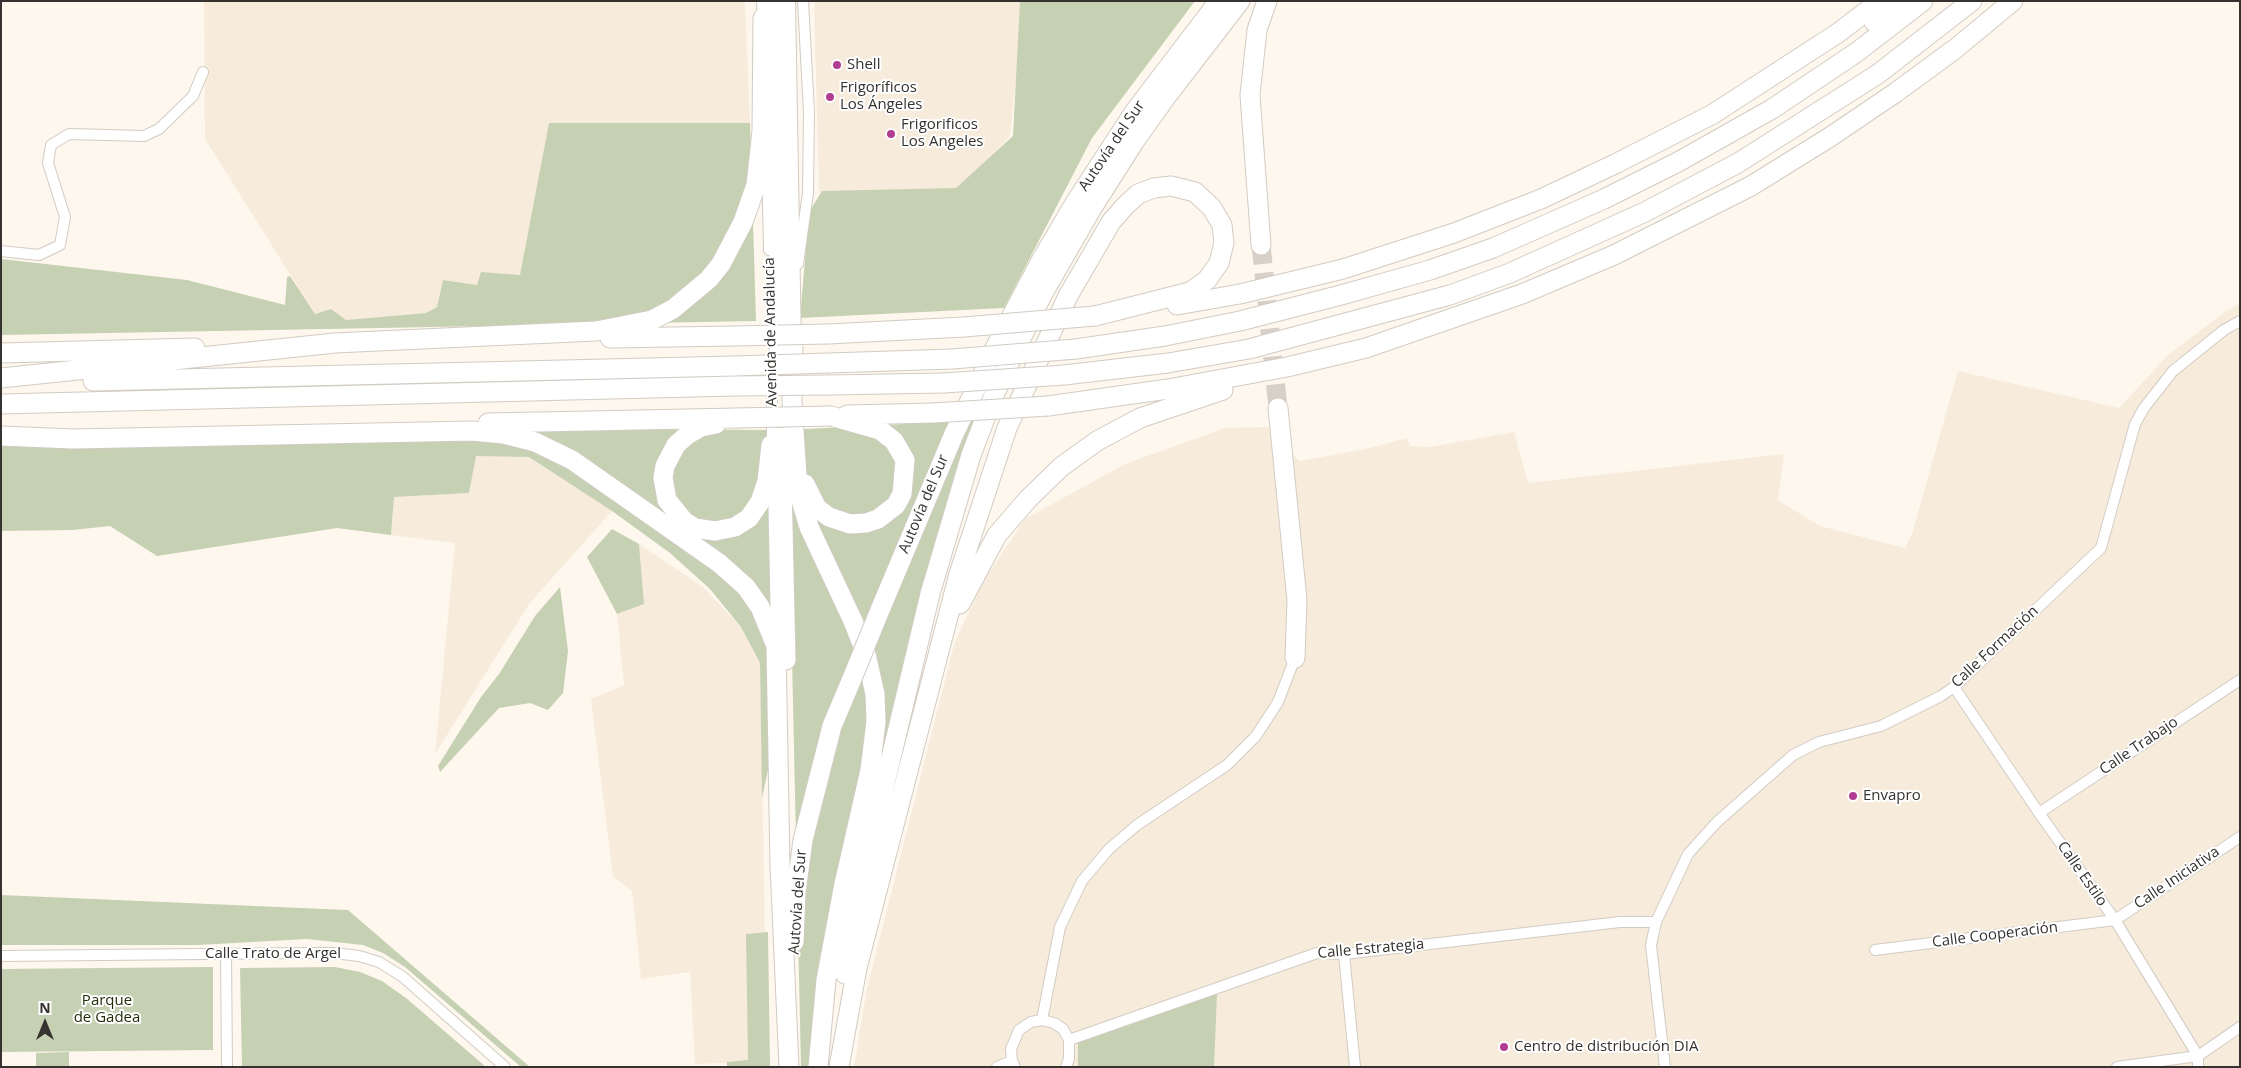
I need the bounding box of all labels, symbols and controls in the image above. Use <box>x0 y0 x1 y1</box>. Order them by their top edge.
place label: Shell <box>847 56 880 74</box>
marker: Shell <box>831 59 843 71</box>
place label: Frigoríficos Los Ángeles <box>840 79 923 114</box>
marker: Frigoríficos Los Ángeles <box>824 91 836 103</box>
street label: Autovía del Sur <box>1075 97 1149 195</box>
place label: Frigorificos Los Angeles <box>901 116 984 151</box>
marker: Frigorificos Los Angeles <box>885 128 897 140</box>
street label: Avenida de Andalucía <box>761 257 781 407</box>
street label: Autovía del Sur <box>895 452 953 556</box>
street label: Calle Formación <box>1948 602 2042 692</box>
street label: Calle Trabajo <box>2096 713 2182 779</box>
place label: Envapro <box>1863 787 1921 805</box>
marker: Envapro <box>1847 790 1859 802</box>
street label: Calle Estilo <box>2053 838 2111 910</box>
street label: Calle Iniciativa <box>2131 843 2223 913</box>
street label: Autovía del Sur <box>785 849 811 955</box>
street label: Calle Cooperación <box>1931 918 2059 952</box>
street label: Calle Estrategia <box>1317 935 1425 963</box>
street label: Calle Trato de Argel <box>205 945 341 963</box>
park label: Parque de Gadea <box>74 992 140 1027</box>
north arrow <box>20 998 70 1048</box>
text: N <box>39 998 51 1017</box>
place label: Centro de distribución DIA <box>1514 1038 1698 1056</box>
marker: Centro de distribución DIA <box>1498 1041 1510 1053</box>

